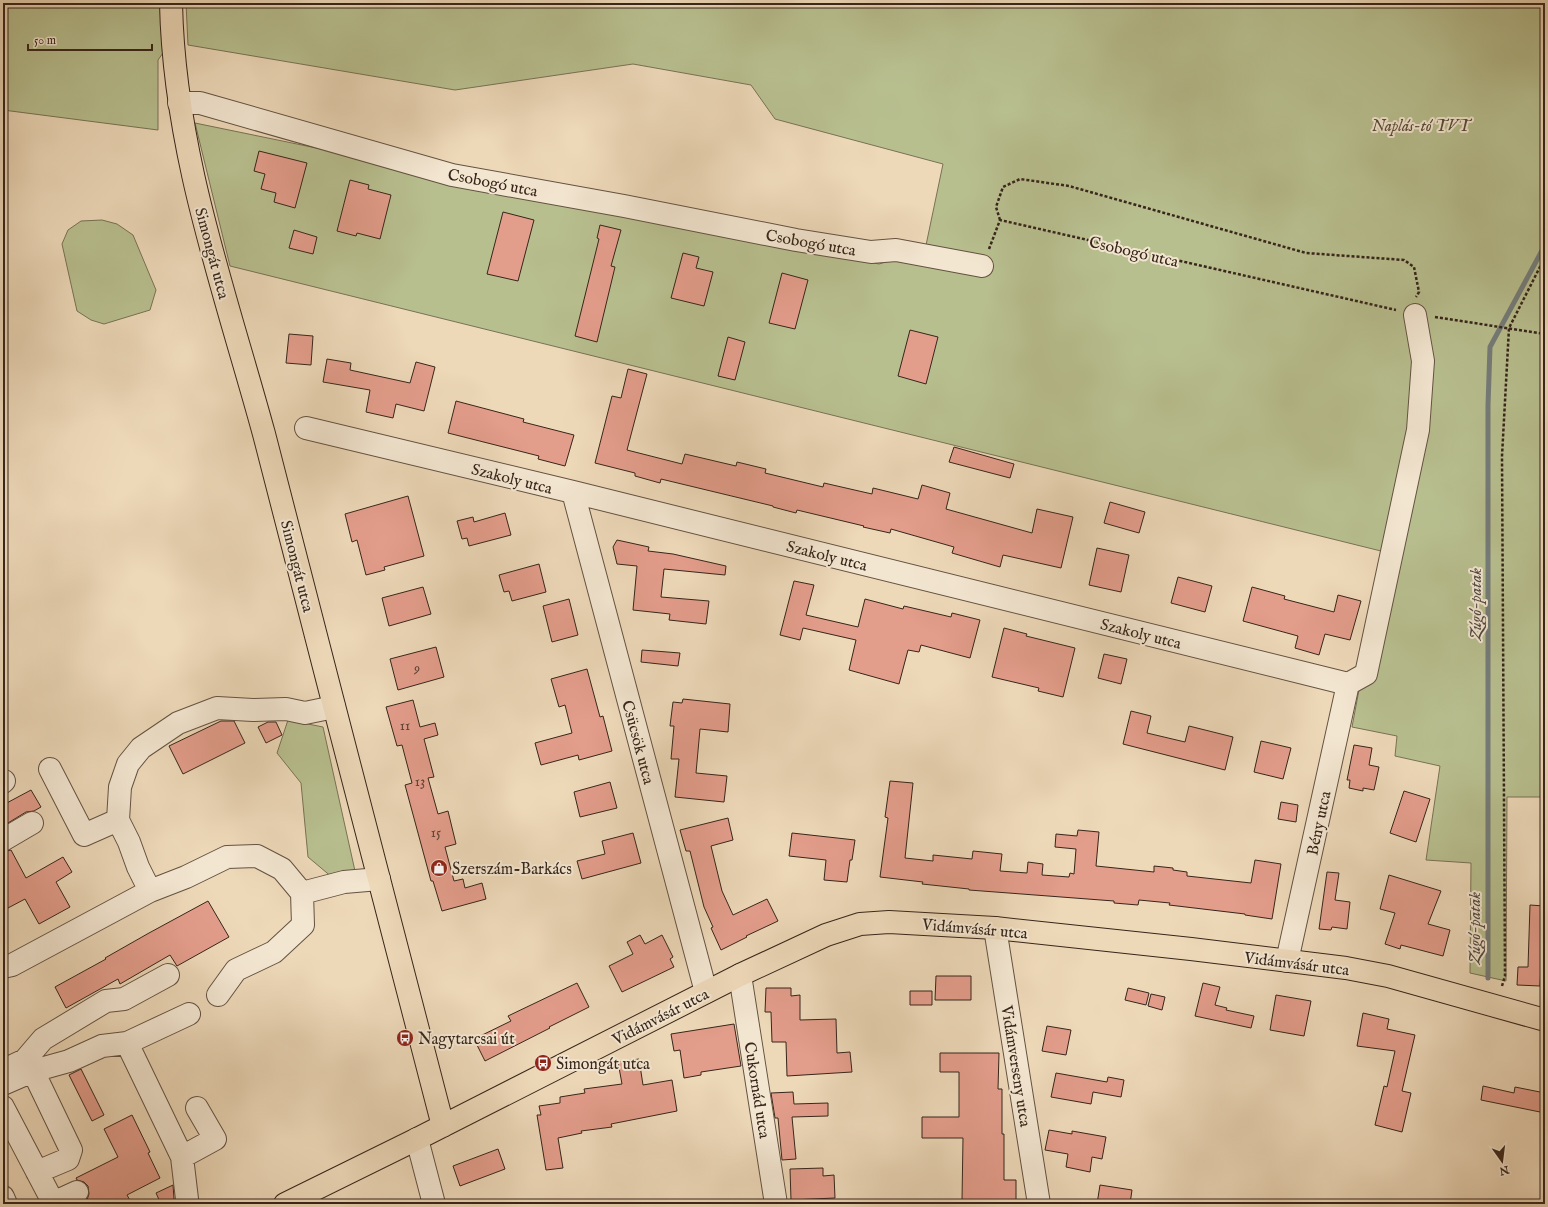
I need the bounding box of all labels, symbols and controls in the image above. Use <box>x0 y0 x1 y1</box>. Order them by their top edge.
scale bar <box>28 26 152 52</box>
text: 50 m <box>34 33 56 48</box>
park label: Naplás-tó TVT <box>1372 117 1473 137</box>
street label: Csobogó utca <box>446 165 539 202</box>
street label: Simongát utca <box>189 206 233 302</box>
street label: Csobogó utca <box>764 226 857 262</box>
street label: Csobogó utca <box>1087 233 1180 273</box>
street label: Szakoly utca <box>469 460 554 500</box>
street label: Simongát utca <box>275 518 317 615</box>
street label: Szakoly utca <box>784 537 869 577</box>
water label: Zúgó-patak <box>1466 568 1487 642</box>
street label: Szakoly utca <box>1098 615 1183 655</box>
house number: 9 <box>413 660 420 678</box>
street label: Csücsök utca <box>616 698 658 787</box>
house number: 11 <box>400 717 410 735</box>
house number: 13 <box>415 773 425 791</box>
street label: Bény utca <box>1303 789 1337 857</box>
house number: 15 <box>431 824 441 842</box>
shop icon: Szerszám-Barkács <box>429 858 449 878</box>
place label: Szerszám-Barkács <box>452 860 572 880</box>
water label: Zúgó-patak <box>1465 892 1486 966</box>
street label: Vidámvásár utca <box>920 915 1028 945</box>
street label: Vidámvásár utca <box>1242 948 1351 981</box>
street label: Vidámvásár utca <box>608 985 713 1051</box>
street label: Vidámverseny utca <box>995 1003 1035 1129</box>
bus stop icon: Nagytarcsai út <box>395 1028 415 1048</box>
place label: Nagytarcsai út <box>418 1030 515 1050</box>
street label: Cukornád utca <box>739 1041 774 1140</box>
bus stop icon: Simongát utca <box>533 1053 553 1073</box>
place label: Simongát utca <box>556 1055 650 1075</box>
north arrow <box>1482 1141 1522 1181</box>
text: N <box>1497 1162 1511 1178</box>

